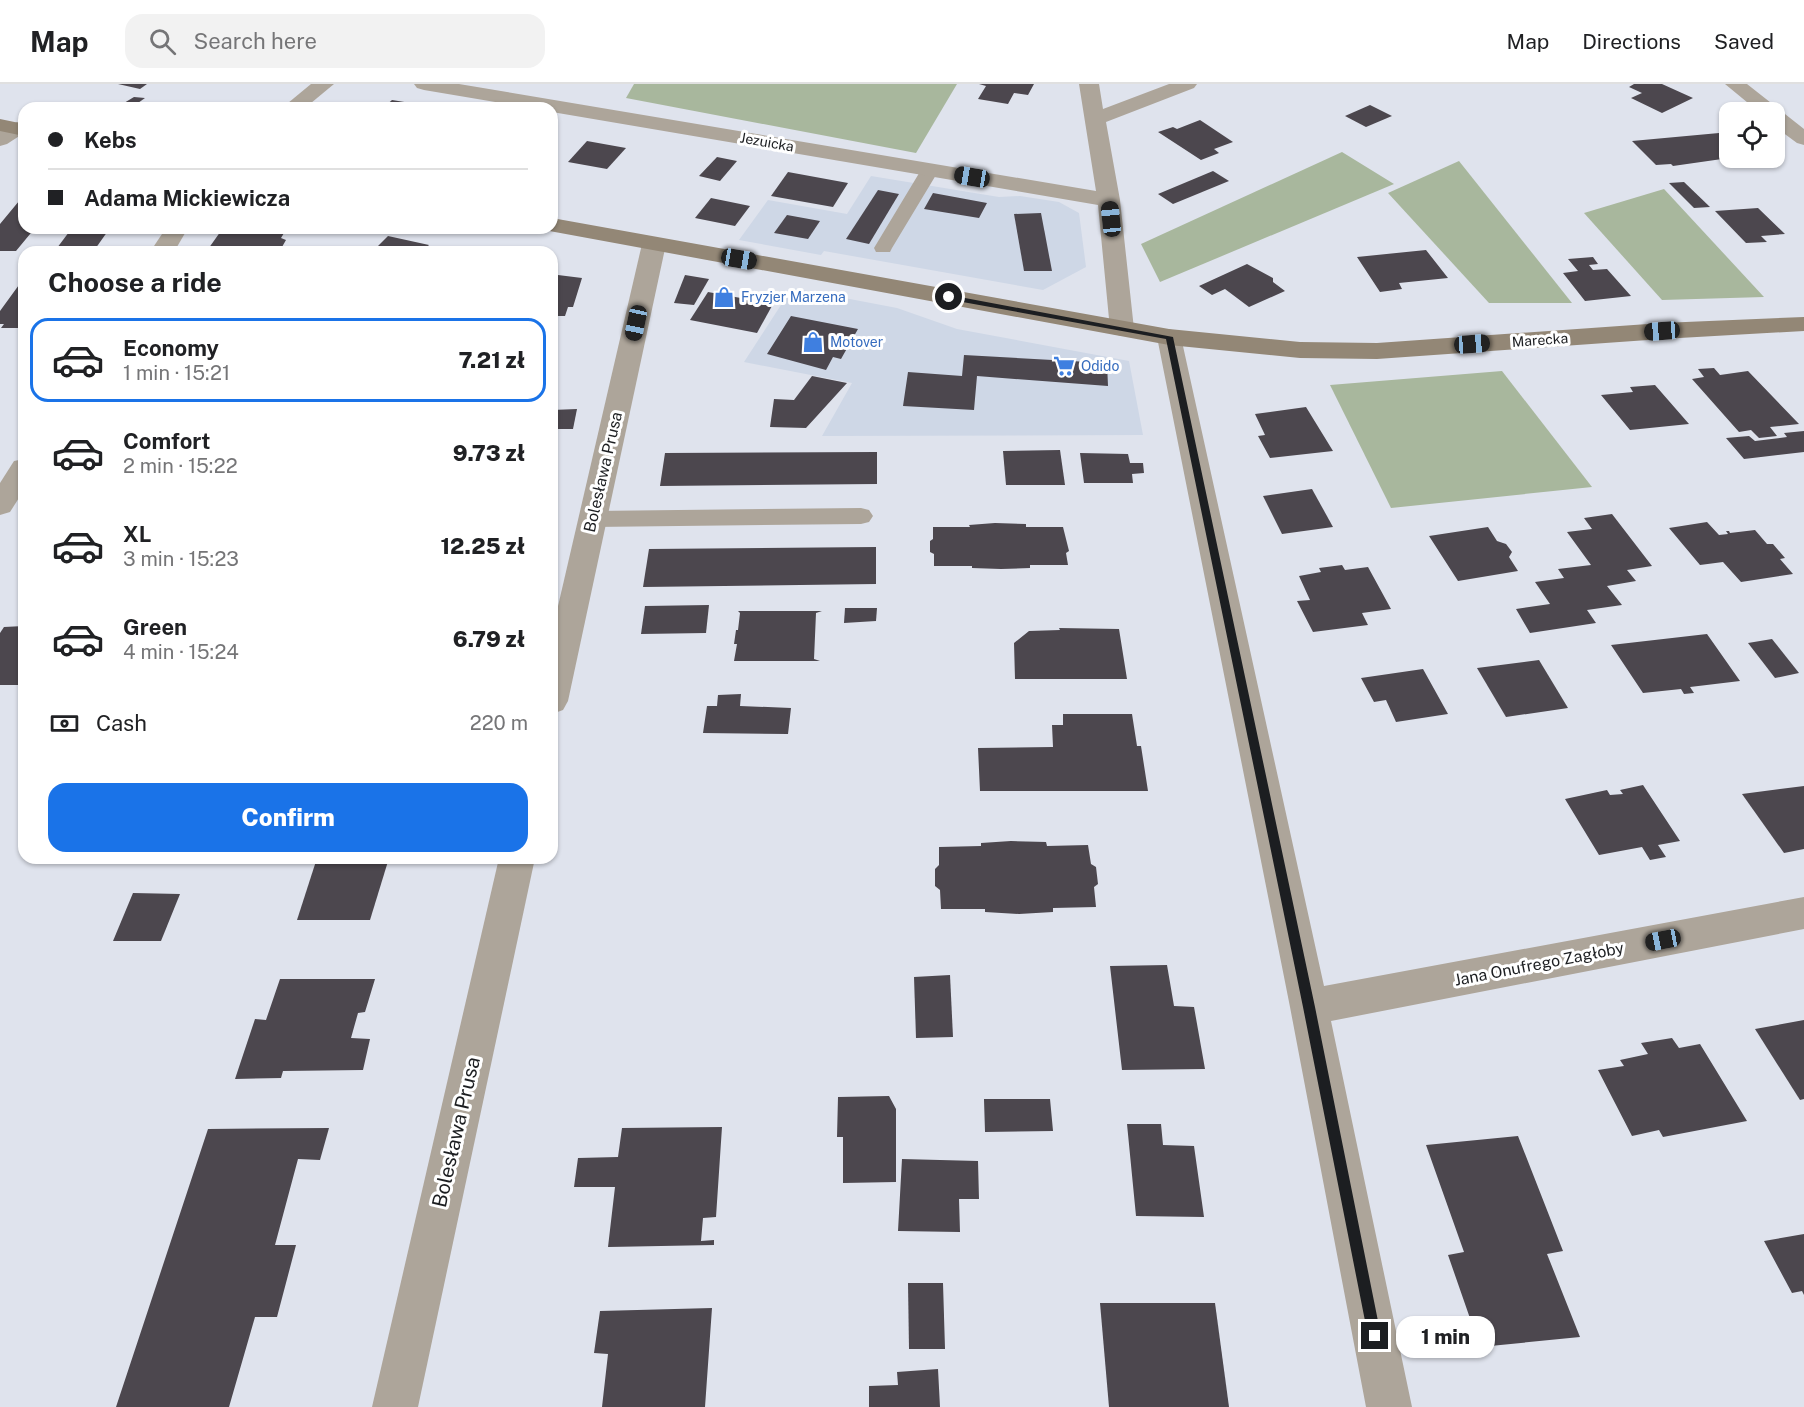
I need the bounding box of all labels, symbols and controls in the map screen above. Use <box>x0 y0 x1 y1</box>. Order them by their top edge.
search box <box>125 14 545 68</box>
text: Map <box>30 25 89 58</box>
icon: search <box>146 25 179 58</box>
text: Search here <box>194 28 317 54</box>
text: Map <box>1507 29 1549 54</box>
text: Directions <box>1582 29 1681 54</box>
text: Saved <box>1714 29 1774 54</box>
map controls <box>1719 102 1785 168</box>
button: locate <box>1719 102 1785 168</box>
text: Kebs <box>84 127 137 153</box>
street label: Jezuicka <box>739 129 795 155</box>
car <box>953 165 991 189</box>
text: Adama Mickiewicza <box>84 185 290 211</box>
car <box>1100 200 1122 238</box>
car <box>720 247 758 271</box>
text: Choose a ride <box>48 266 222 298</box>
route start <box>935 283 962 310</box>
shop icon: Fryzjer Marzena <box>712 285 736 309</box>
place label: Fryzjer Marzena <box>741 289 846 305</box>
car <box>623 304 649 342</box>
car <box>1643 321 1681 341</box>
shop icon: Motover <box>801 330 825 354</box>
street label: Marecka <box>1511 330 1569 350</box>
icon: car <box>51 333 105 387</box>
place label: Motover <box>830 334 883 350</box>
car <box>1453 334 1491 354</box>
text: Economy <box>123 335 219 361</box>
text: 7.21 zł <box>458 347 525 373</box>
supermarket icon: Odido <box>1052 354 1076 378</box>
place label: Odido <box>1081 358 1119 374</box>
text: 1 min · 15:21 <box>123 361 230 385</box>
street label: Bolesława Prusa <box>580 410 626 534</box>
icon: car <box>51 426 105 480</box>
text: Comfort <box>123 428 210 454</box>
text: 9.73 zł <box>453 440 525 466</box>
text: 2 min · 15:22 <box>123 454 238 478</box>
icon: car <box>51 519 105 573</box>
text: XL <box>123 521 151 547</box>
text: 12.25 zł <box>440 533 525 559</box>
text: 3 min · 15:23 <box>123 547 239 571</box>
icon: car <box>51 612 105 666</box>
text: Green <box>123 614 187 640</box>
text: 6.79 zł <box>453 626 525 652</box>
text: 4 min · 15:24 <box>123 640 239 664</box>
icon: cash <box>48 707 81 740</box>
text: Cash <box>96 710 147 736</box>
text: 220 m <box>470 711 528 735</box>
button: Confirm <box>48 783 528 852</box>
car <box>1644 928 1682 952</box>
street label: Jana Onufrego Zagłoby <box>1453 938 1626 990</box>
street label: Bolesława Prusa <box>427 1054 485 1210</box>
callout: 1 min <box>1396 1315 1495 1357</box>
route end <box>1361 1322 1388 1349</box>
text: 1 min <box>1421 1325 1470 1349</box>

